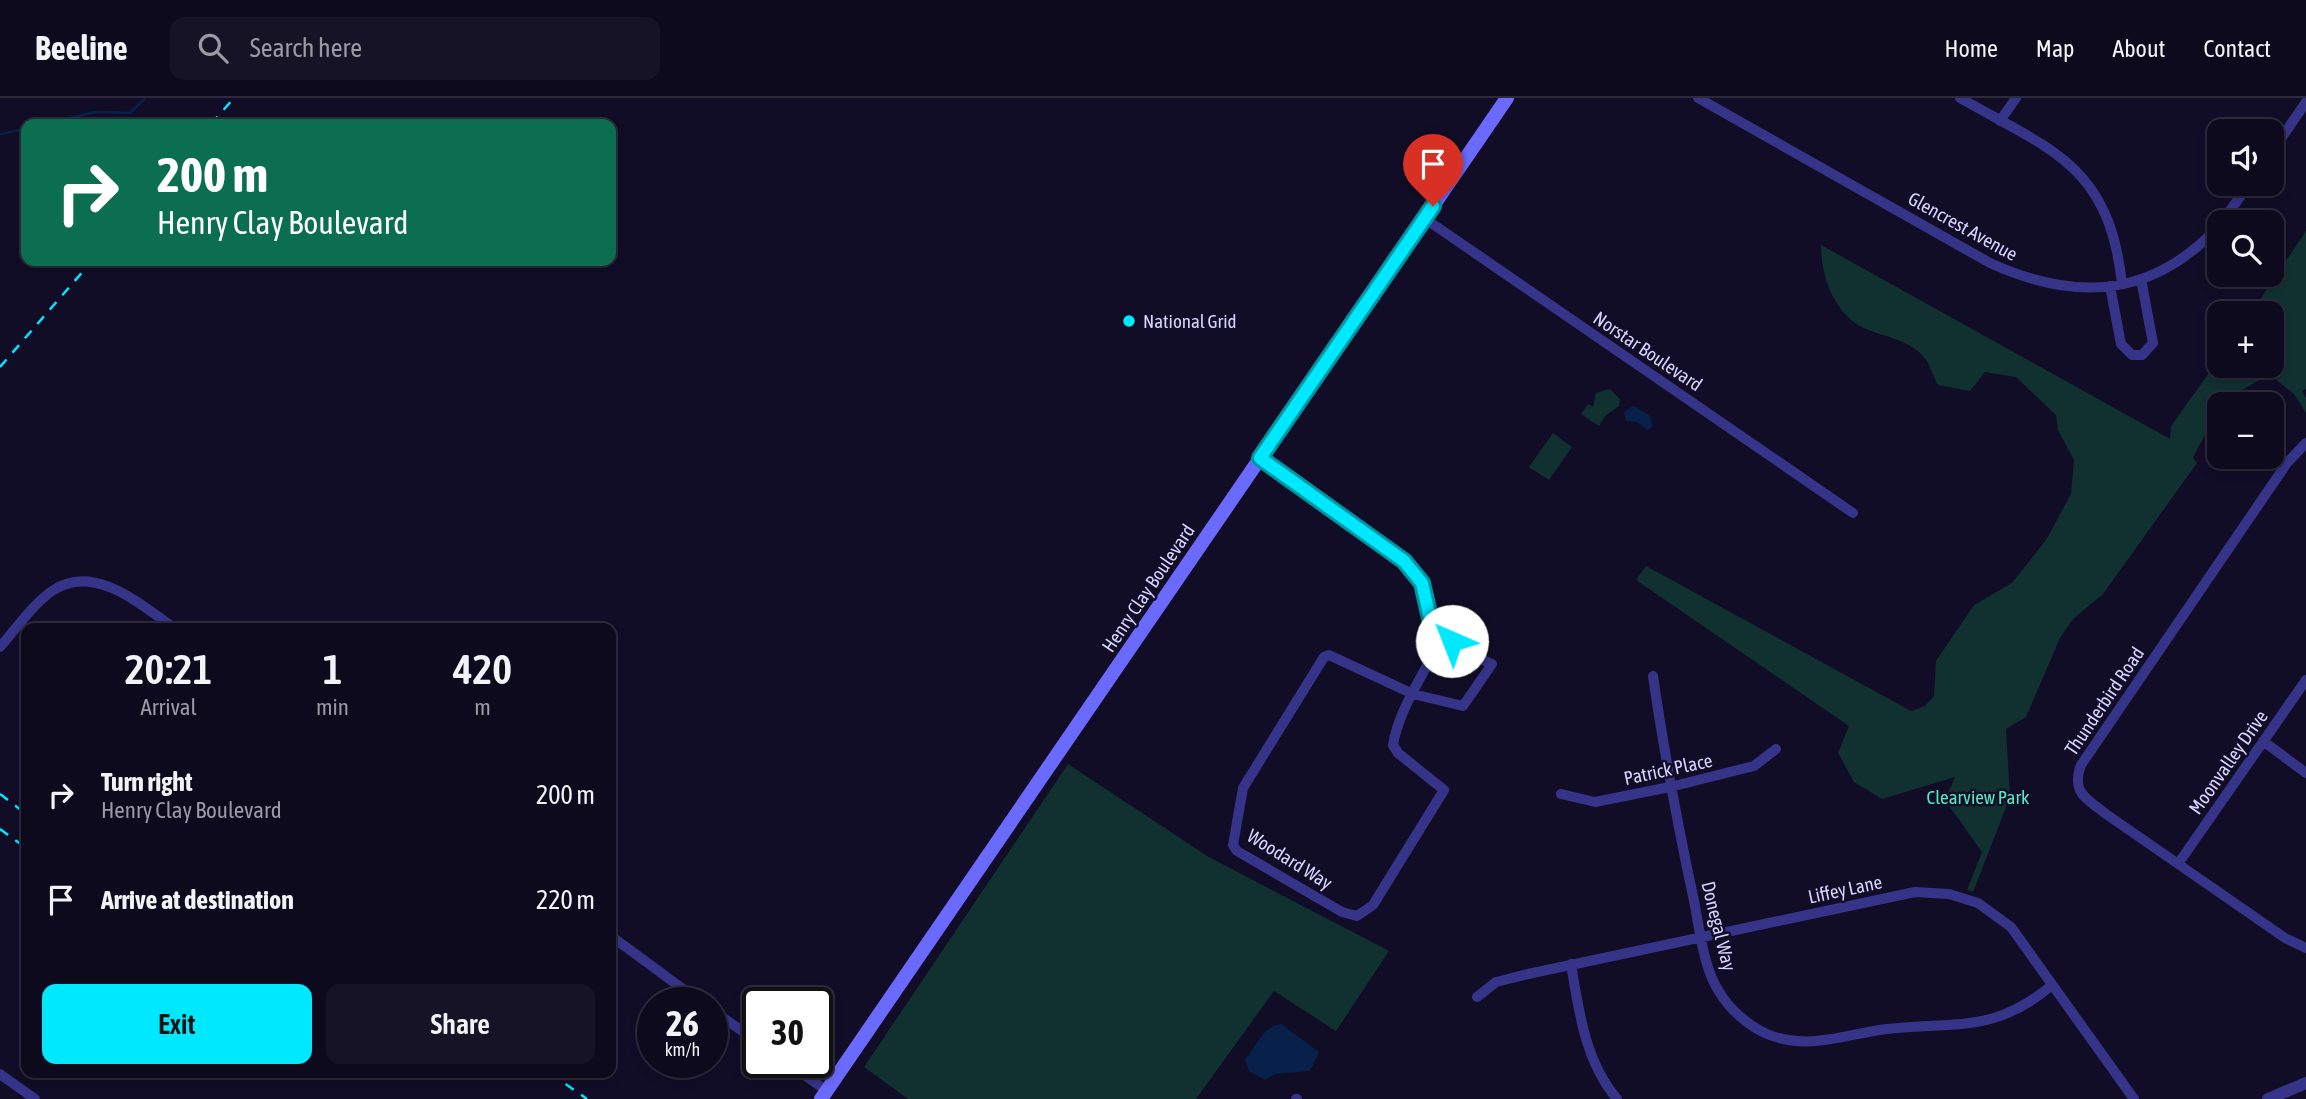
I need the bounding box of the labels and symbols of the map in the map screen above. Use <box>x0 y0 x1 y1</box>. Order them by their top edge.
pin <box>1403 134 1463 206</box>
street label: Glencrest Avenue <box>1905 187 2021 265</box>
street label: Norstar Boulevard <box>1589 307 1707 395</box>
place label: National Grid <box>1143 310 1237 332</box>
marker: National Grid <box>1121 313 1137 329</box>
street label: Henry Clay Boulevard <box>1097 520 1199 656</box>
position arrow <box>1415 604 1489 678</box>
street label: Thunderbird Road <box>2060 643 2148 759</box>
street label: Moonvalley Drive <box>2184 706 2272 818</box>
street label: Patrick Place <box>1622 749 1714 789</box>
park label: Clearview Park <box>1927 786 2030 808</box>
street label: Woodard Way <box>1243 824 1337 894</box>
street label: Liffey Lane <box>1806 870 1884 908</box>
street label: Donegal Way <box>1697 879 1741 973</box>
speed limit sign: 30 <box>742 987 833 1078</box>

